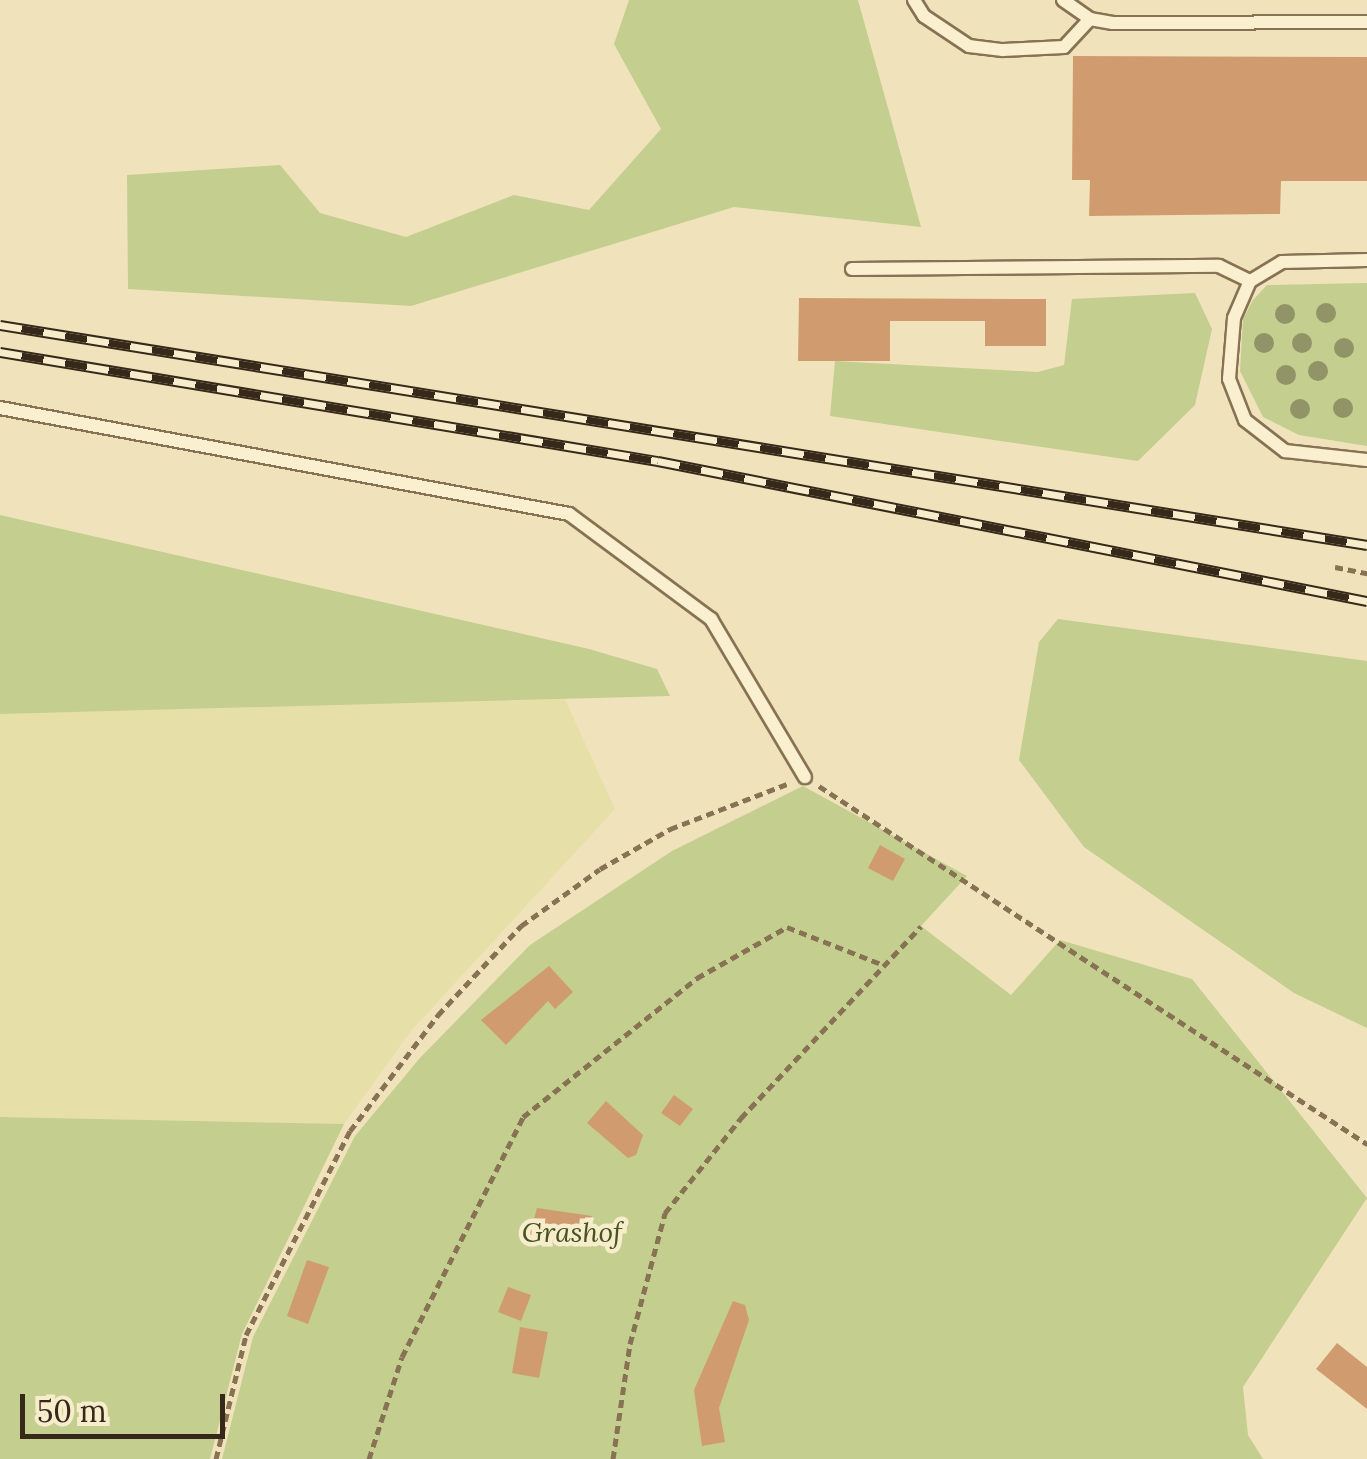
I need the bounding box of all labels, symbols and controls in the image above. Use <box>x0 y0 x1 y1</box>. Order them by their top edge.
park label: Grashof <box>522 1215 622 1249</box>
scale bar <box>25 1374 230 1436</box>
text: 50 m <box>37 1392 107 1430</box>

